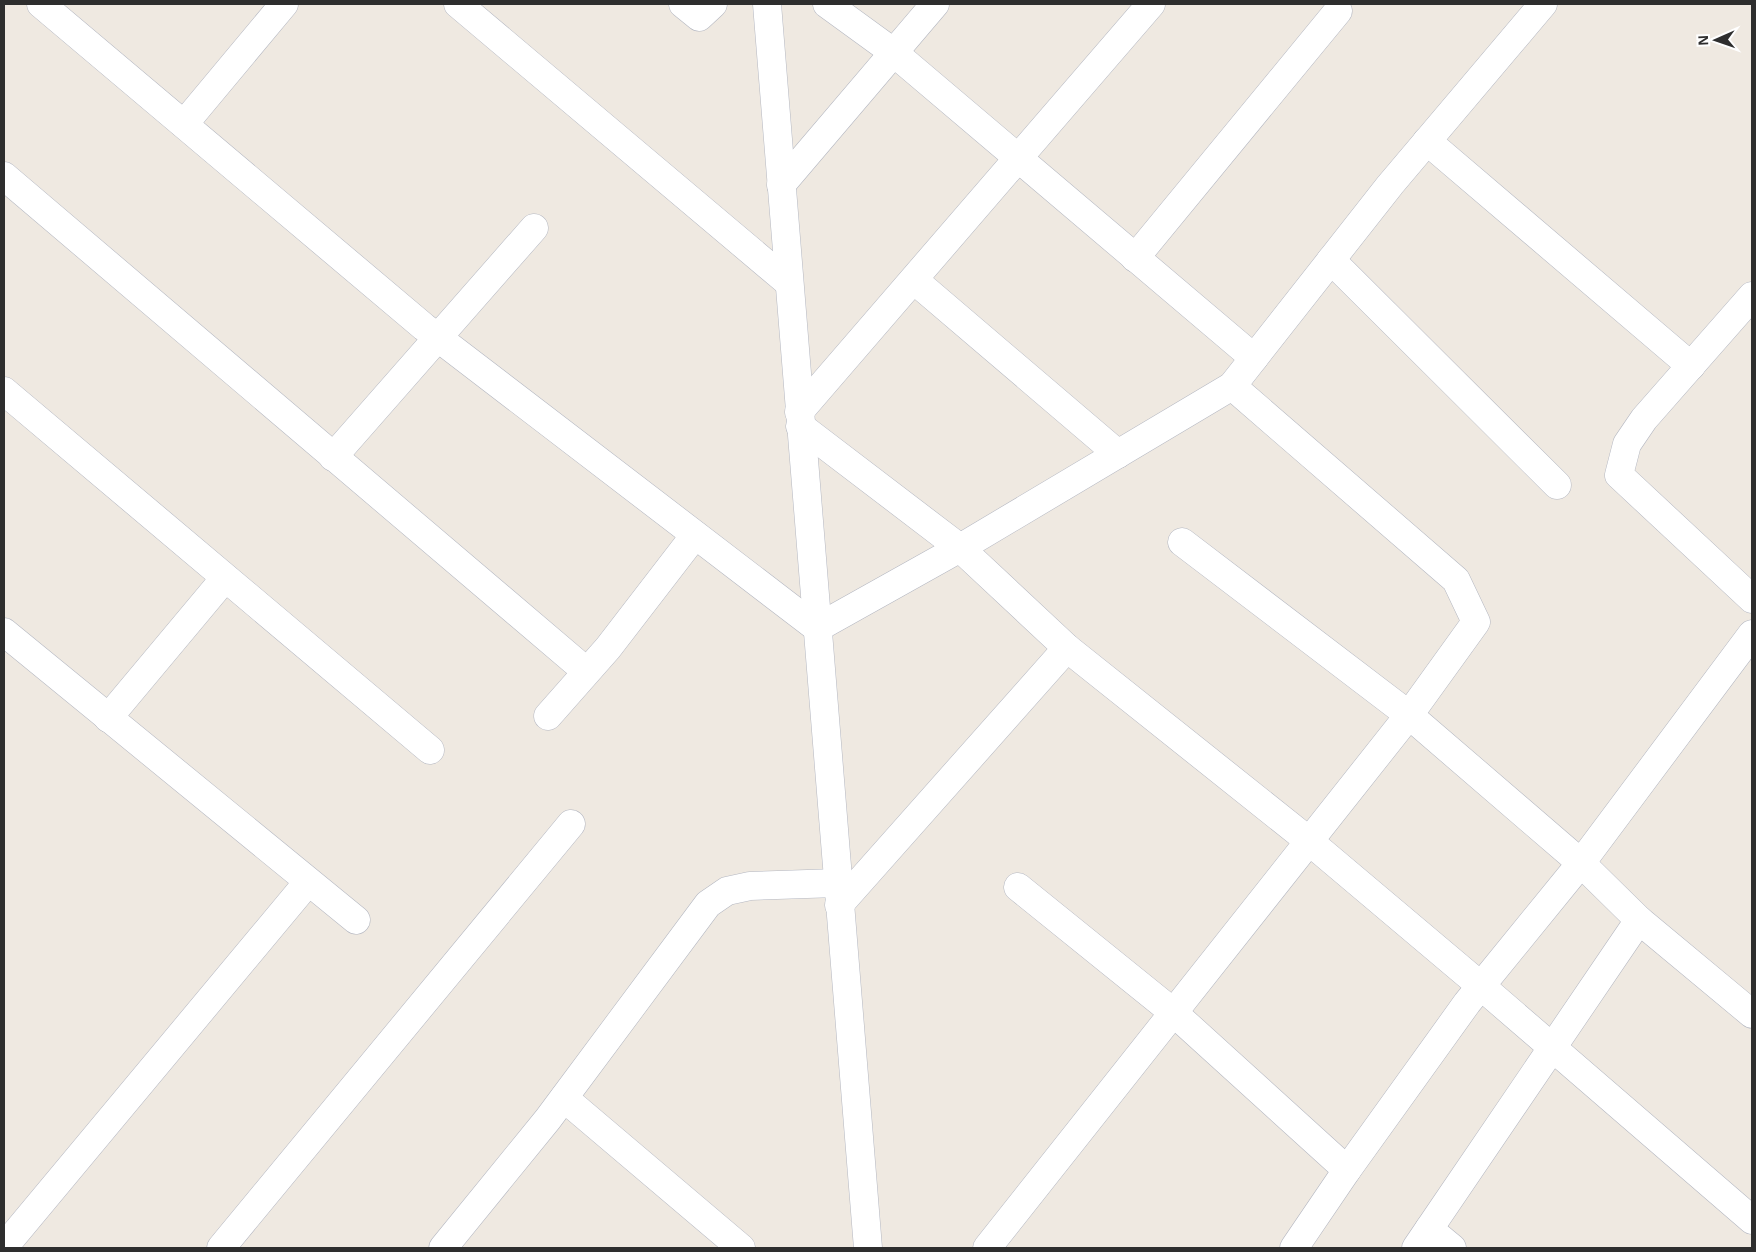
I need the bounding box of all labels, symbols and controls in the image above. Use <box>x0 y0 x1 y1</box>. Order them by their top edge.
north arrow <box>1691 15 1741 65</box>
text: N <box>1695 35 1711 46</box>

